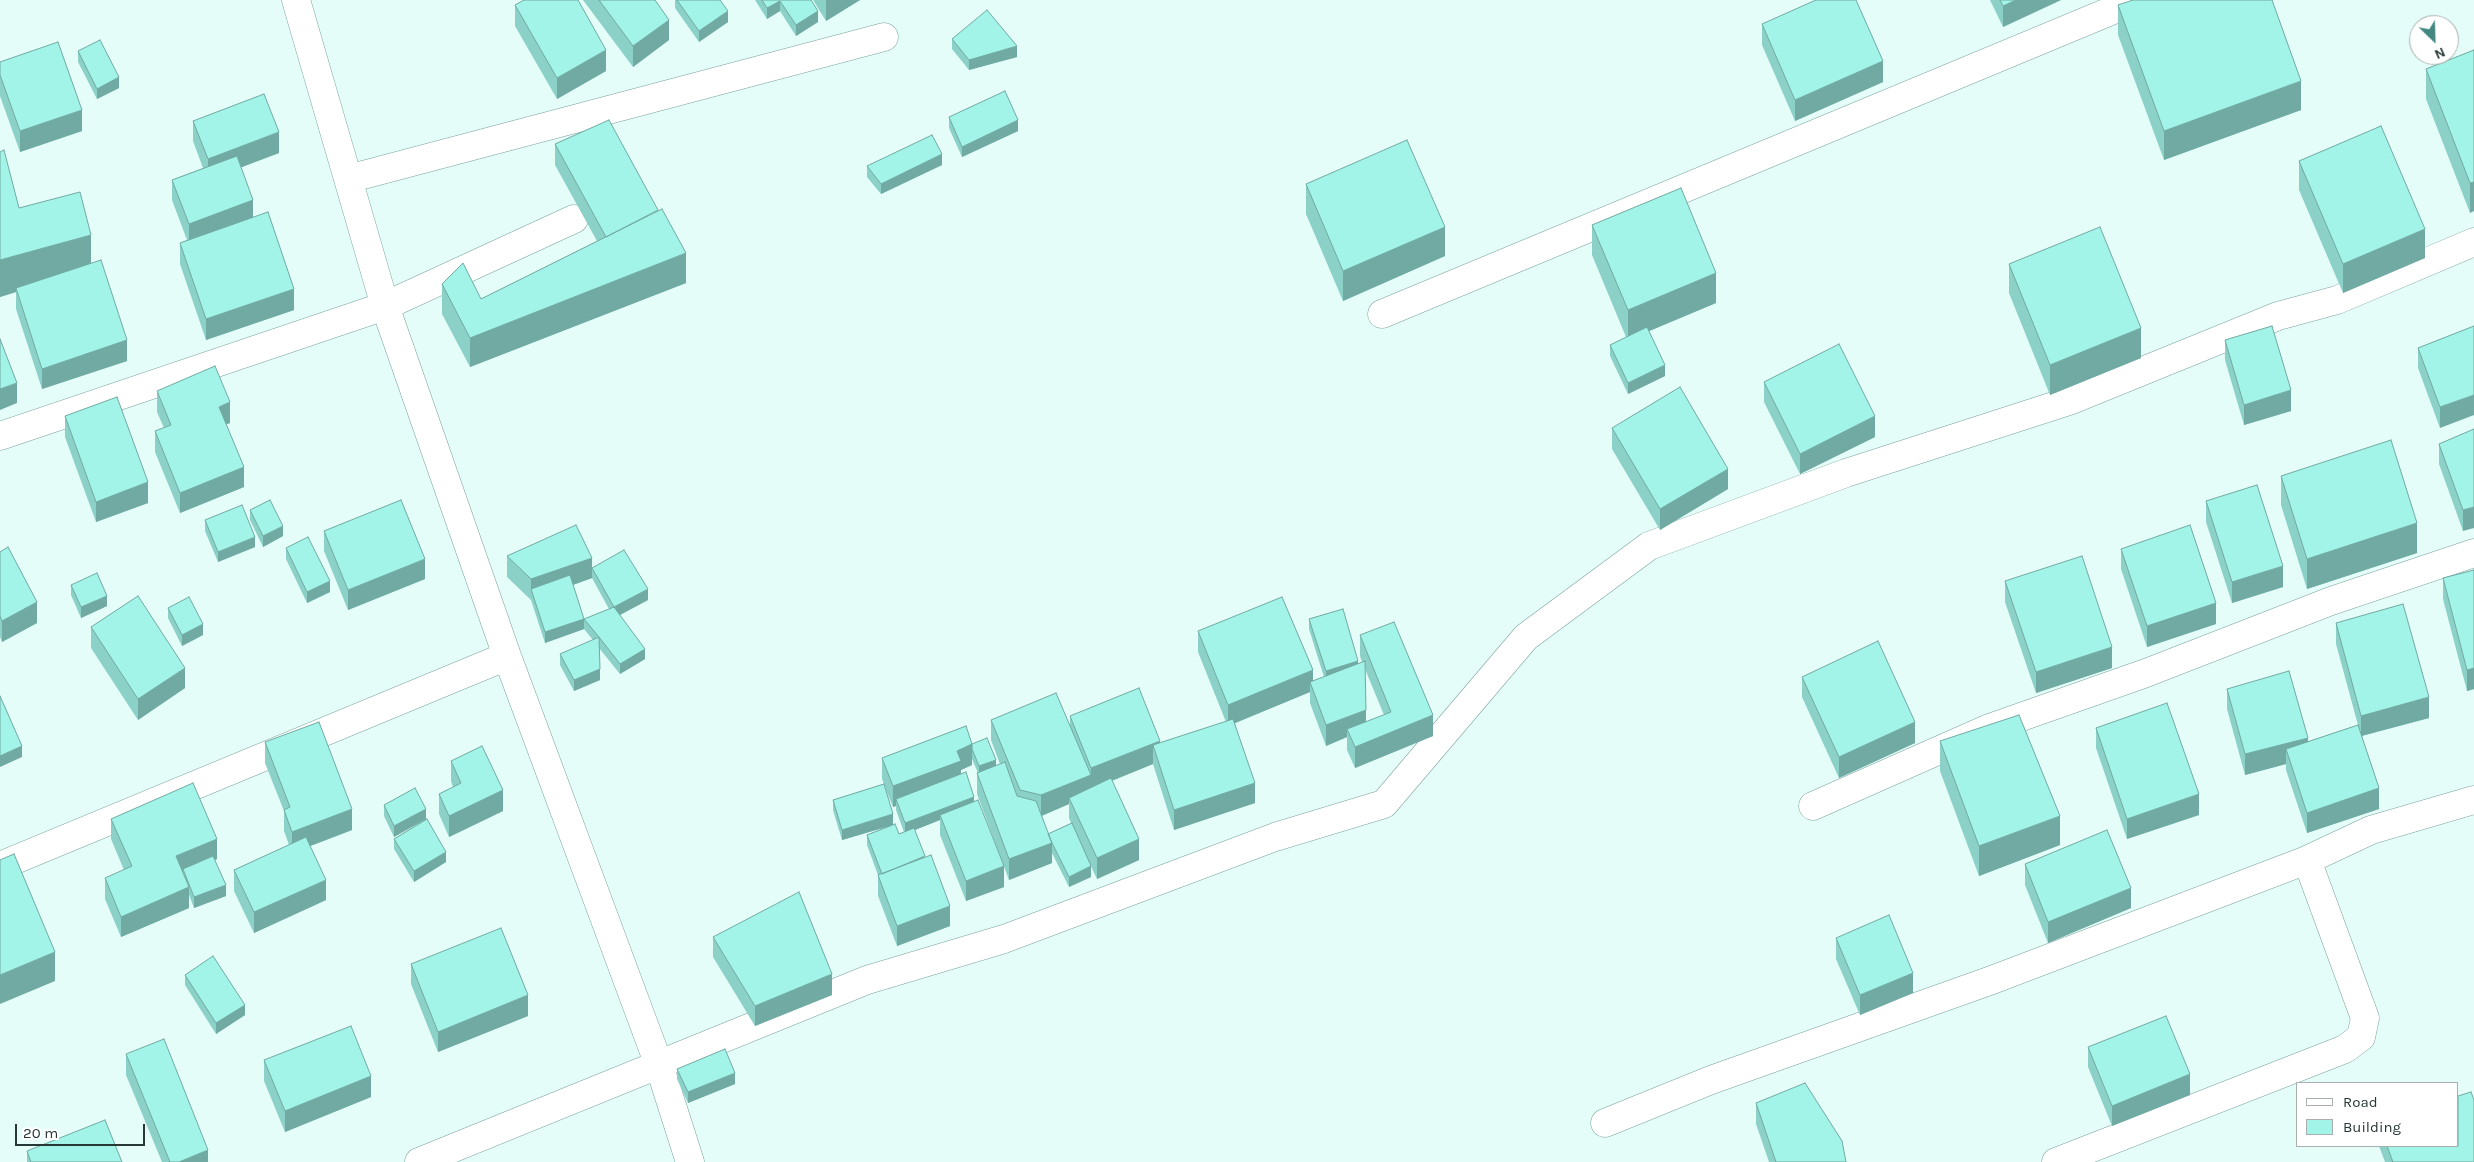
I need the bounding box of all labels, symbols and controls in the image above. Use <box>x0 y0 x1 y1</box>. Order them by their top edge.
north arrow <box>2409 15 2459 65</box>
text: N <box>2432 43 2448 63</box>
legend <box>2296 1082 2459 1147</box>
text: Road <box>2343 1093 2378 1111</box>
scale bar <box>18 1114 148 1146</box>
text: Building <box>2343 1118 2401 1136</box>
text: 20 m <box>23 1124 58 1142</box>

